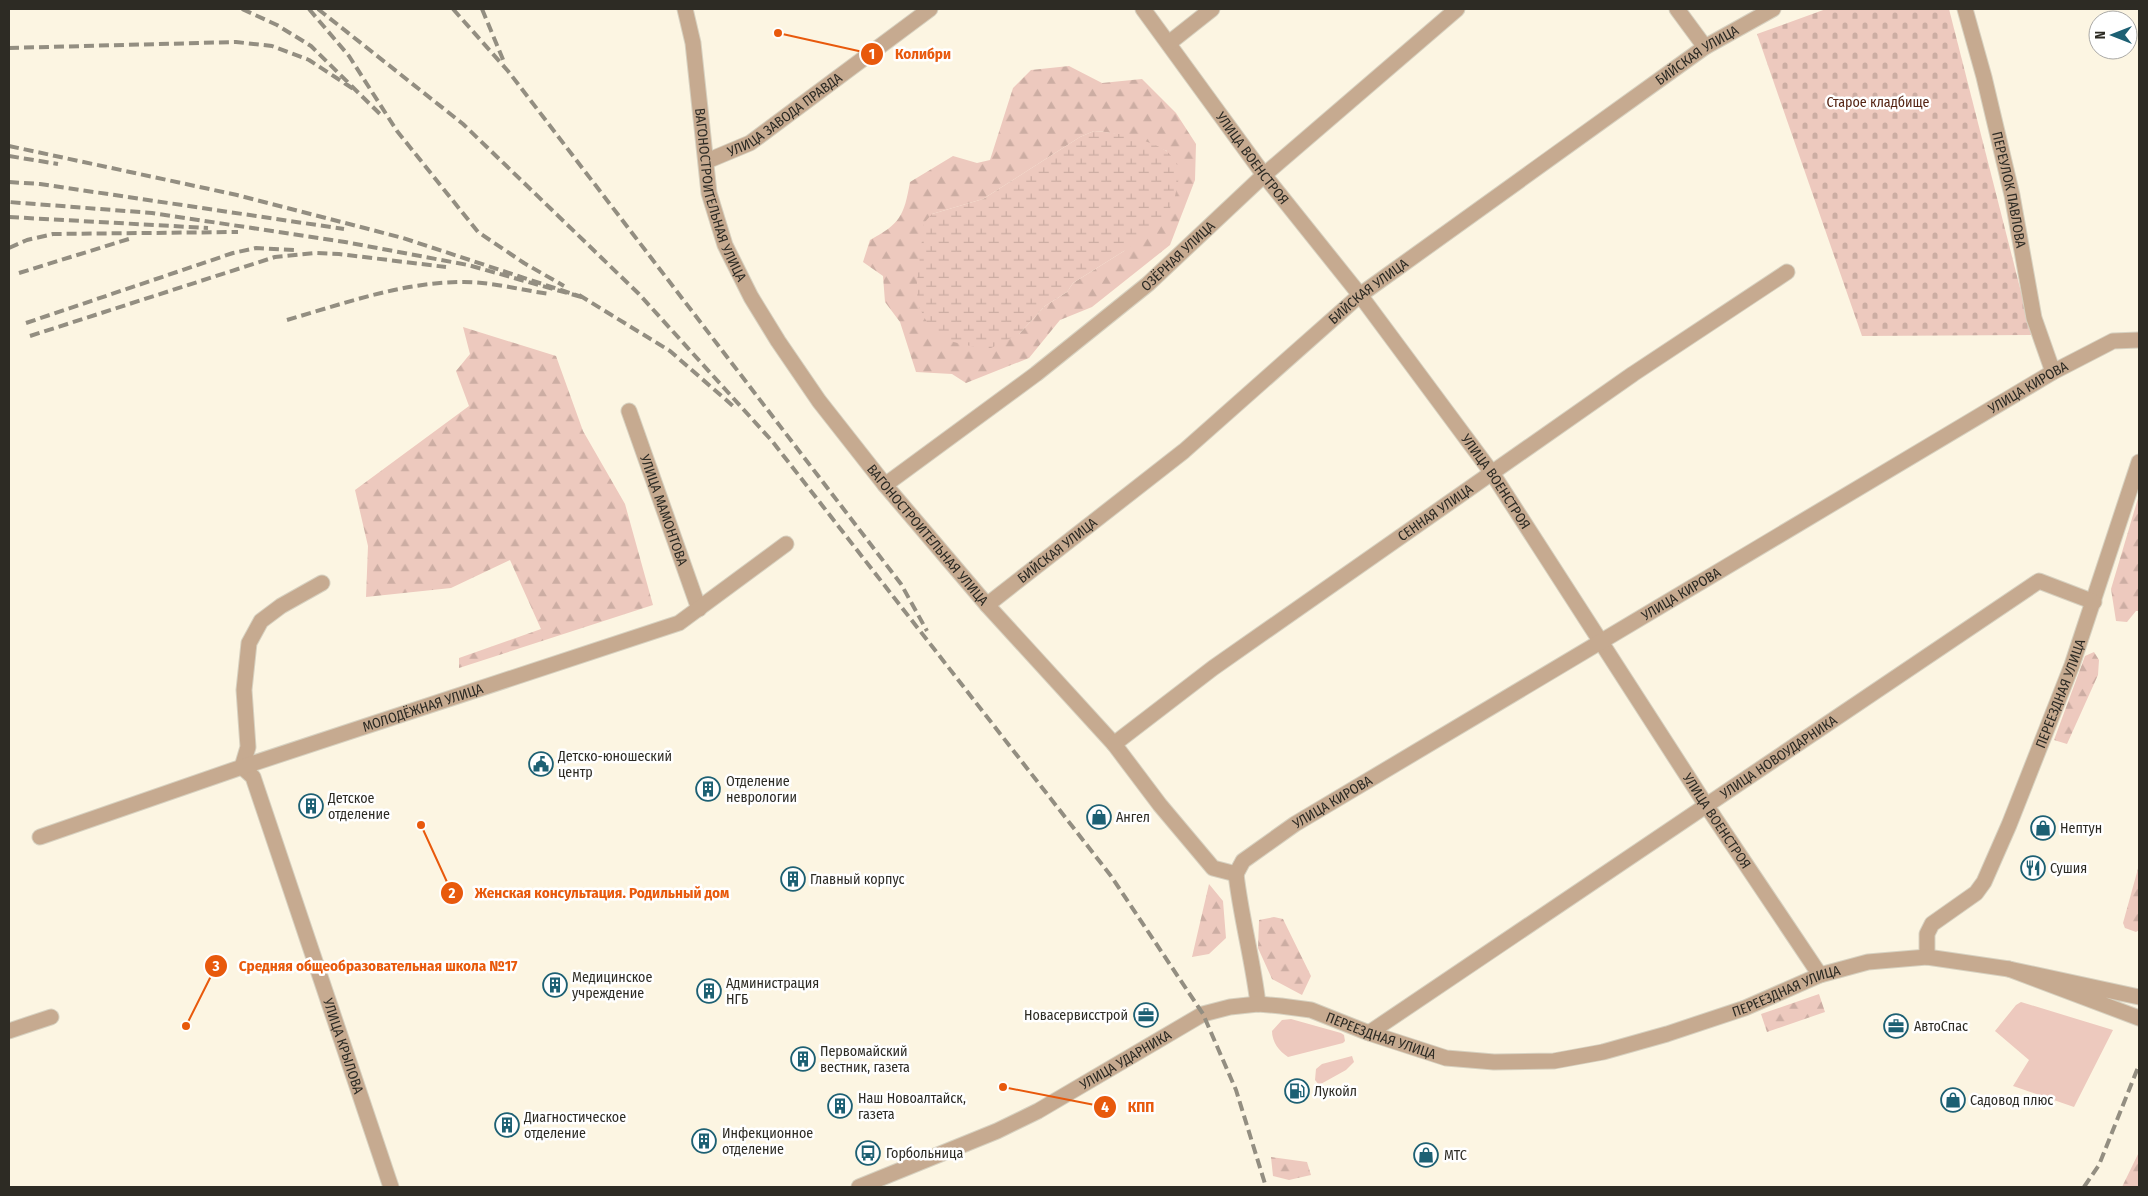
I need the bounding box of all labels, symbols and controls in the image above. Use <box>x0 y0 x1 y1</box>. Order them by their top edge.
north arrow <box>2088 10 2138 60</box>
street label: БИЙСКАЯ УЛИЦА <box>1652 22 1742 89</box>
text: N <box>2092 31 2109 39</box>
callout: Колибри <box>860 39 961 69</box>
text: 1 <box>869 45 875 63</box>
text: Колибри <box>895 45 951 63</box>
street label: УЛИЦА ЗАВОДА ПРАВДА <box>724 69 846 161</box>
park label: Старое кладбище <box>1827 94 1929 111</box>
street label: ВАГОНОСТРОИТЕЛЬНАЯ УЛИЦА <box>691 107 750 285</box>
street label: УЛИЦА ВОЕНСТРОЯ <box>1211 108 1292 208</box>
street label: ПЕРЕУЛОК ПАВЛОВА <box>1988 130 2029 250</box>
street label: ОЗЁРНАЯ УЛИЦА <box>1138 217 1219 295</box>
street label: БИЙСКАЯ УЛИЦА <box>1325 255 1412 328</box>
street label: УЛИЦА КИРОВА <box>1985 357 2072 418</box>
street label: УЛИЦА ВОЕНСТРОЯ <box>1457 430 1534 532</box>
street label: УЛИЦА МАМОНТОВА <box>636 451 691 569</box>
street label: ВАГОНОСТРОИТЕЛЬНАЯ УЛИЦА <box>863 461 992 610</box>
street label: СЕННАЯ УЛИЦА <box>1394 480 1477 545</box>
street label: БИЙСКАЯ УЛИЦА <box>1014 514 1101 587</box>
street label: УЛИЦА КИРОВА <box>1638 564 1725 625</box>
street label: ПЕРЕЕЗДНАЯ УЛИЦА <box>2032 636 2089 751</box>
street label: МОЛОДЁЖНАЯ УЛИЦА <box>360 680 486 736</box>
street label: УЛИЦА НОВОУДАРНИКА <box>1716 711 1841 803</box>
place label: Детско-юношеский центр <box>557 748 672 781</box>
public building icon: Детско-юношеский центр <box>528 751 554 777</box>
street label: УЛИЦА ВОЕНСТРОЯ <box>1678 769 1754 872</box>
street label: УЛИЦА КИРОВА <box>1289 772 1376 833</box>
place label: Отделение неврологии <box>726 773 797 806</box>
building icon: Отделение неврологии <box>695 776 721 802</box>
place label: Детское отделение <box>327 790 390 823</box>
building icon: Детское отделение <box>298 793 324 819</box>
shop icon: Ангел <box>1086 804 1112 830</box>
place label: Ангел <box>1116 809 1150 826</box>
shop icon: Нептун <box>2030 815 2056 841</box>
place label: Нептун <box>2060 820 2102 837</box>
restaurant icon: Сушия <box>2020 855 2046 881</box>
place label: Сушия <box>2050 860 2087 877</box>
building icon: Главный корпус <box>780 866 806 892</box>
place label: Главный корпус <box>810 871 905 888</box>
callout: Женская консультация. Родильный дом <box>439 878 739 908</box>
text: 2 <box>448 884 456 902</box>
text: Женская консультация. Родильный дом <box>474 884 729 902</box>
callout: Средняя общеобразовательная школа №17 <box>203 951 527 981</box>
text: 3 <box>211 957 220 975</box>
text: Средняя общеобразовательная школа №17 <box>239 957 518 975</box>
street label: ПЕРЕЕЗДНАЯ УЛИЦА <box>1730 962 1843 1021</box>
place label: Медицинское учреждение <box>572 969 652 1002</box>
building icon: Медицинское учреждение <box>542 972 568 998</box>
place label: Администрация НГБ <box>726 975 819 1008</box>
building icon: Администрация НГБ <box>696 978 722 1004</box>
street label: УЛИЦА КРЫЛОВА <box>319 995 367 1097</box>
office icon: Новасервисстрой <box>1133 1002 1159 1028</box>
place label: Новасервисстрой <box>1024 1007 1128 1024</box>
street label: ПЕРЕЕЗДНАЯ УЛИЦА <box>1323 1009 1439 1063</box>
office icon: АвтоСпас <box>1883 1013 1909 1039</box>
place label: АвтоСпас <box>1914 1018 1968 1035</box>
street label: УЛИЦА УДАРНИКА <box>1076 1026 1175 1094</box>
place label: Первомайский вестник, газета <box>820 1043 910 1076</box>
building icon: Первомайский вестник, газета <box>790 1046 816 1072</box>
fuel station icon: Лукойл <box>1284 1078 1310 1104</box>
place label: Лукойл <box>1314 1083 1357 1100</box>
shop icon: Садовод плюс <box>1940 1087 1966 1113</box>
place label: Наш Новоалтайск, газета <box>858 1090 966 1123</box>
callout: КПП <box>1093 1092 1164 1122</box>
place label: Садовод плюс <box>1970 1092 2053 1109</box>
building icon: Наш Новоалтайск, газета <box>827 1093 853 1119</box>
text: 4 <box>1101 1098 1109 1116</box>
text: КПП <box>1128 1098 1154 1116</box>
place label: Диагностическое отделение <box>523 1109 626 1142</box>
building icon: Диагностическое отделение <box>494 1112 520 1138</box>
place label: Инфекционное отделение <box>722 1125 813 1158</box>
building icon: Инфекционное отделение <box>691 1128 717 1154</box>
bus stop icon: Горбольница <box>855 1140 881 1166</box>
shop icon: МТС <box>1413 1142 1439 1168</box>
place label: Горбольница <box>886 1145 963 1162</box>
place label: МТС <box>1444 1147 1467 1164</box>

